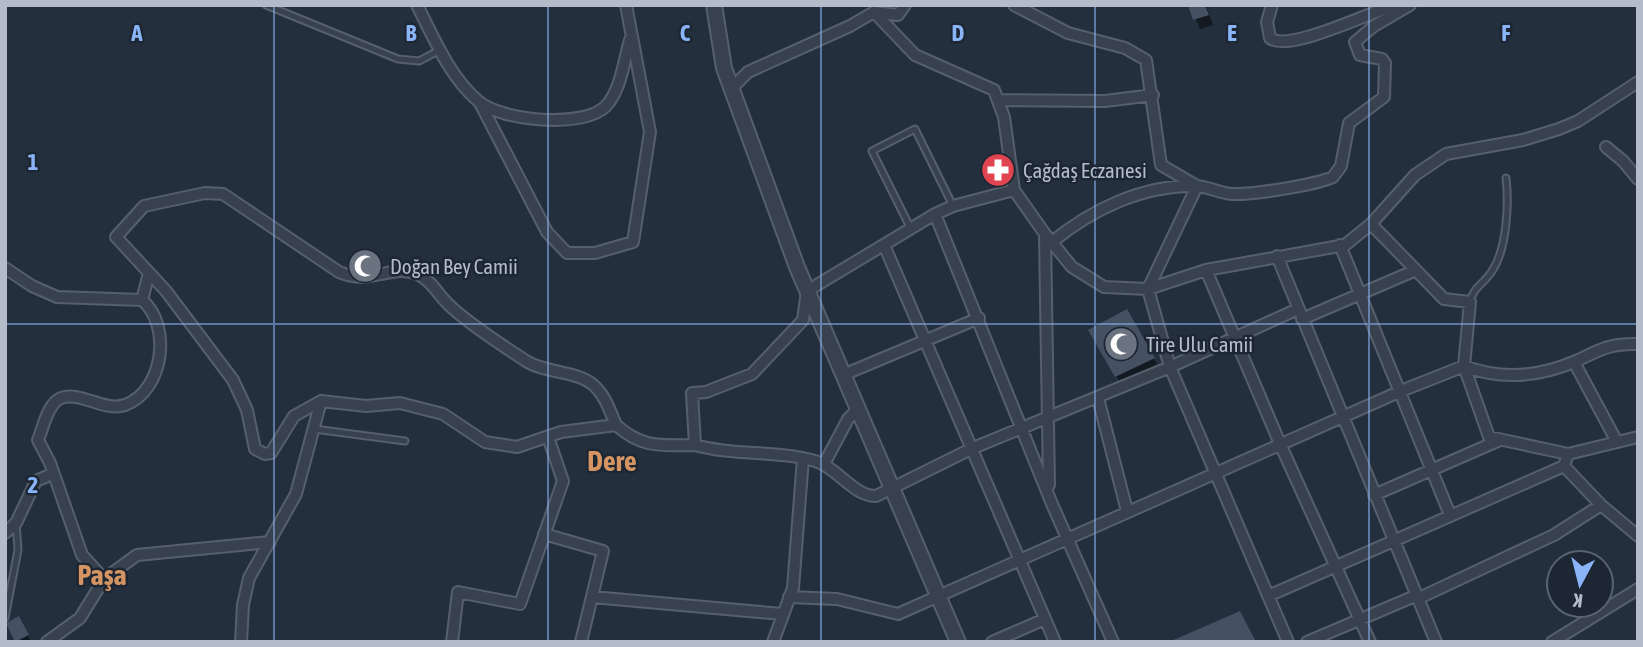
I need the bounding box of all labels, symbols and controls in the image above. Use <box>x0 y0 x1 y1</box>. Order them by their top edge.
text: A <box>130 20 143 46</box>
text: B <box>406 20 417 46</box>
text: C <box>680 20 691 46</box>
text: D <box>952 20 965 46</box>
text: E <box>1227 20 1237 46</box>
text: F <box>1501 20 1511 46</box>
text: 1 <box>28 149 39 175</box>
pharmacy icon: Çağdaş Eczanesi <box>979 151 1017 189</box>
place label: Çağdaş Eczanesi <box>1023 158 1147 182</box>
mosque icon: Doğan Bey Camii <box>346 247 384 285</box>
place label: Doğan Bey Camii <box>390 254 518 278</box>
mosque icon: Tire Ulu Camii <box>1102 325 1140 363</box>
place label: Tire Ulu Camii <box>1146 332 1253 356</box>
district label: Dere <box>587 445 637 477</box>
text: 2 <box>28 472 38 498</box>
north arrow <box>1545 549 1615 619</box>
district label: Paşa <box>77 559 127 591</box>
text: K <box>1571 589 1584 612</box>

